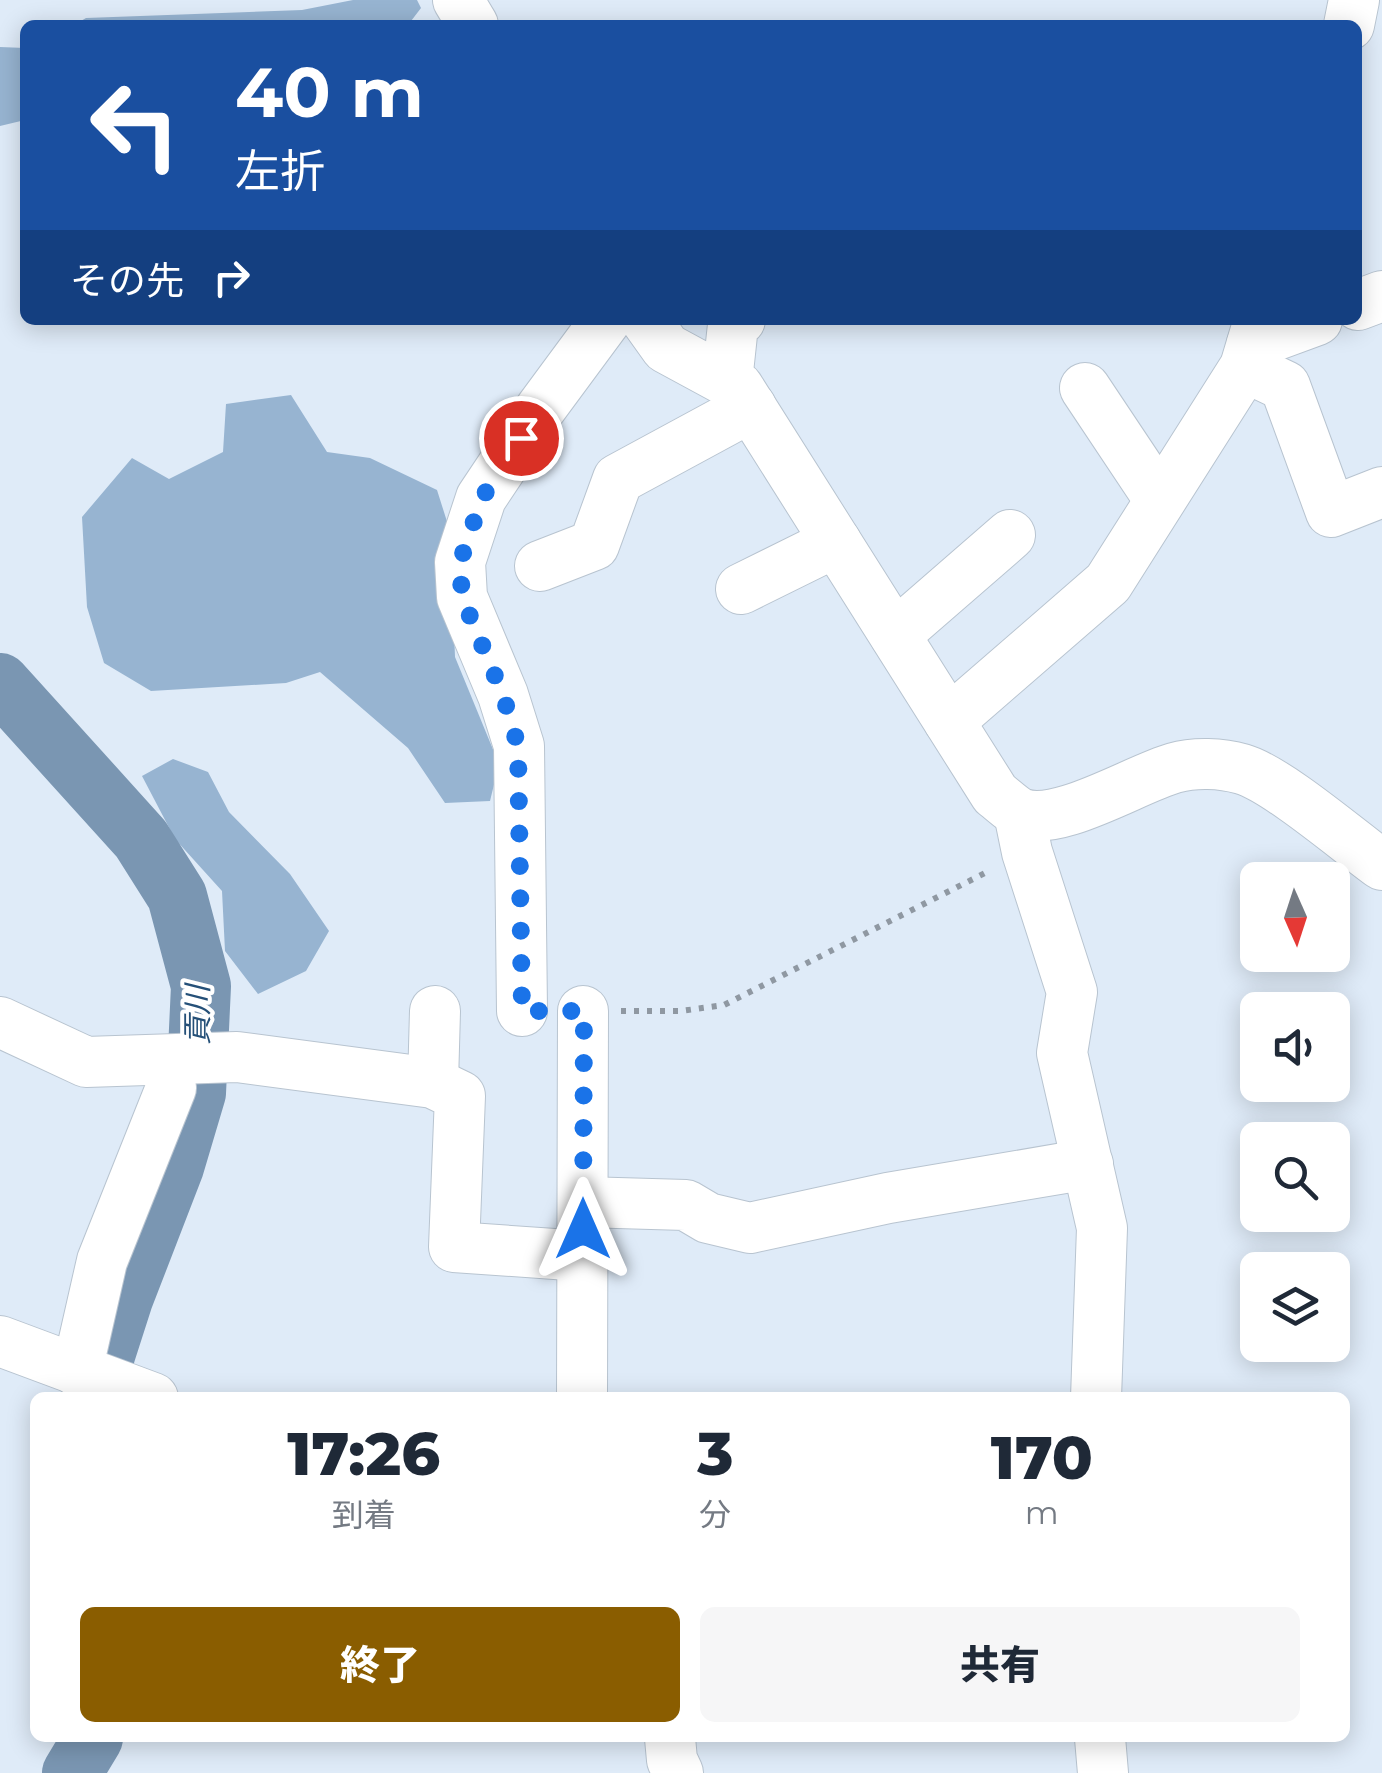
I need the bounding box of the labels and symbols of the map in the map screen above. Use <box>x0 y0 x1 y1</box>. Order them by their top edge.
pin <box>479 396 564 481</box>
north arrow <box>1240 862 1350 972</box>
water label: 貢川 <box>179 982 216 1045</box>
position arrow <box>531 1177 635 1281</box>

